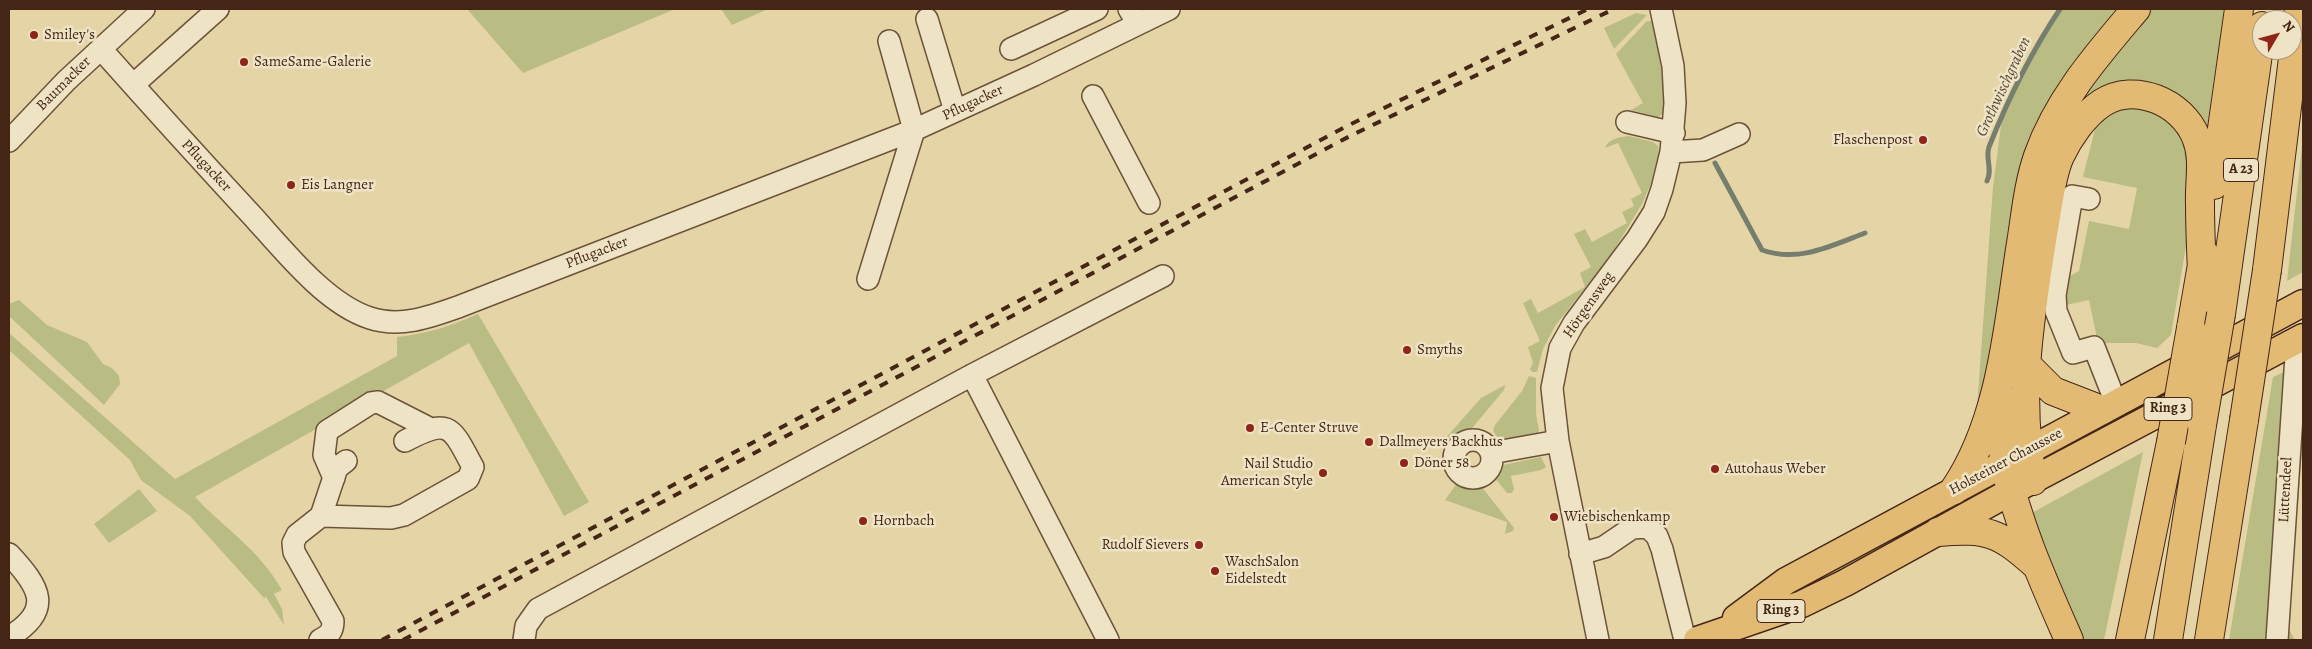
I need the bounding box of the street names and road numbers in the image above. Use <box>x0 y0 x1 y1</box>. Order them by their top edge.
street label: Baumacker <box>33 53 95 115</box>
street label: Pflugacker <box>940 81 1006 125</box>
street label: Pflugacker <box>177 136 235 196</box>
road number: A 23 <box>2224 158 2258 182</box>
street label: Pflugacker <box>563 233 631 273</box>
street label: Hörgensweg <box>1560 268 1618 342</box>
road number: Ring 3 <box>2144 398 2192 420</box>
street label: Holsteiner Chaussee <box>1946 425 2066 499</box>
street label: Lüttendeel <box>2275 457 2297 523</box>
road number: Ring 3 <box>1757 600 1805 622</box>

